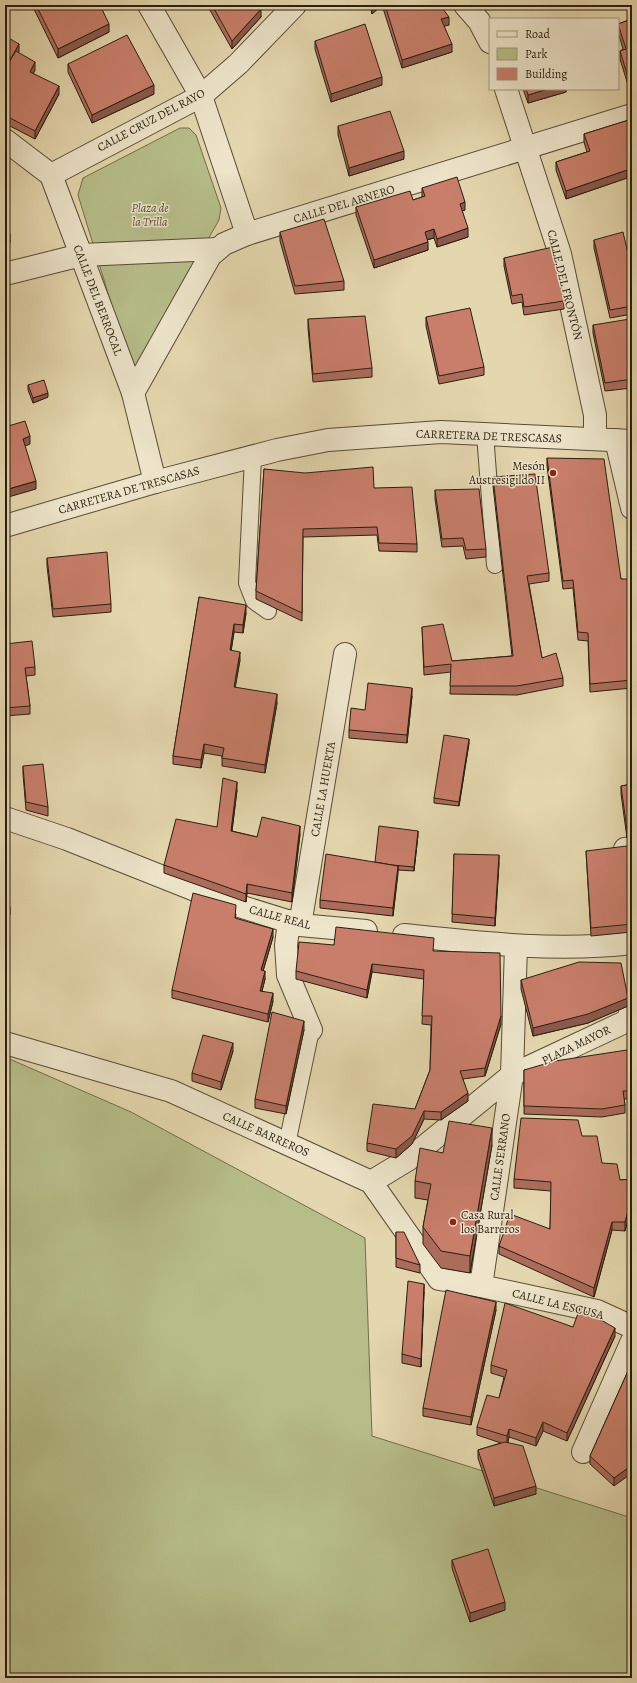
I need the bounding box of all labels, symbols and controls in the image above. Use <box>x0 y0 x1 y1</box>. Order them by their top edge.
legend <box>489 18 619 90</box>
text: Road <box>525 26 551 42</box>
text: Park <box>525 46 548 62</box>
text: Building <box>525 66 567 82</box>
street label: CALLE CRUZ DEL RAYO <box>94 85 208 155</box>
street label: CALLE DEL ARNERO <box>291 181 397 227</box>
park label: Plaza de la Trilla <box>131 200 169 230</box>
street label: CALLE DEL FRONTÓN <box>544 228 587 342</box>
street label: CALLE DEL BERROCAL <box>69 242 127 359</box>
street label: CARRETERA DE TRESCASAS <box>416 425 562 447</box>
place label: Mesón Austresigildo II <box>468 458 545 488</box>
street label: CARRETERA DE TRESCASAS <box>57 462 201 518</box>
marker: Mesón Austresigildo II <box>548 468 558 478</box>
street label: CALLE LA HUERTA <box>307 739 339 838</box>
street label: CALLE REAL <box>247 901 313 933</box>
street label: PLAZA MAYOR <box>539 1021 614 1069</box>
street label: CALLE BARREROS <box>220 1108 312 1160</box>
street label: CALLE SERRANO <box>486 1112 514 1202</box>
place label: Casa Rural los Barreros <box>461 1207 520 1237</box>
marker: Casa Rural los Barreros <box>448 1217 458 1227</box>
street label: CALLE LA ESCUSA <box>510 1285 606 1323</box>

